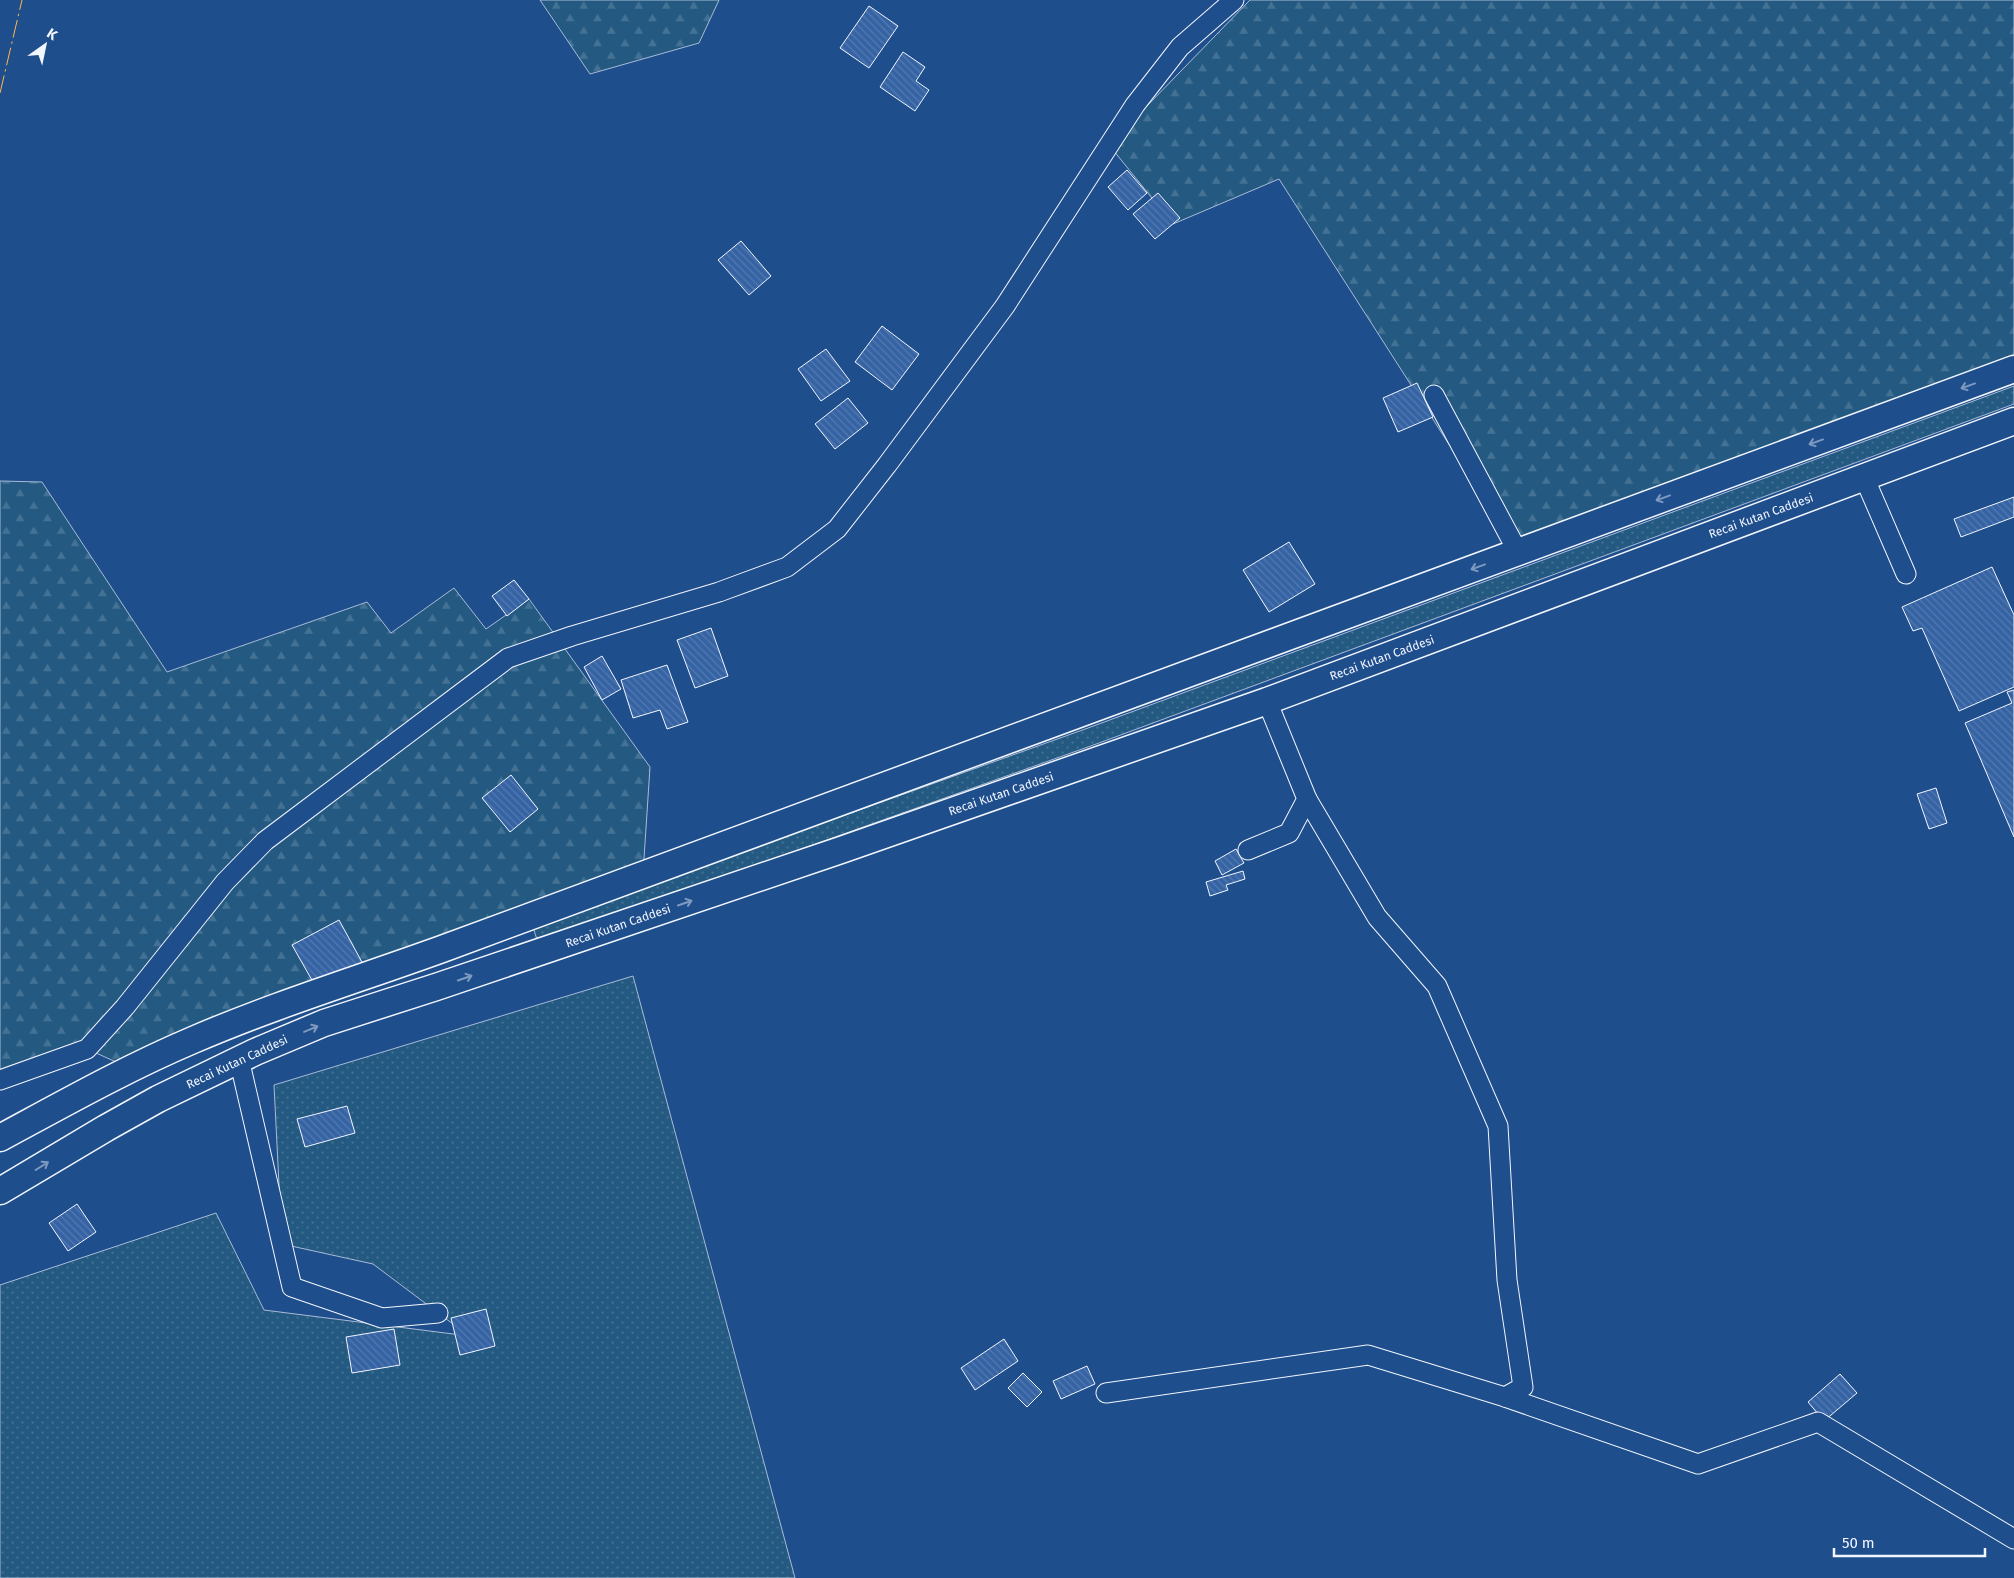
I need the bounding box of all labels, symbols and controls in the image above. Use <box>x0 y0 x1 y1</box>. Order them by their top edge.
north arrow <box>20 20 70 70</box>
text: K <box>43 25 61 45</box>
one-way arrow <box>1961 381 1976 391</box>
one-way arrow <box>1809 438 1824 447</box>
street label: Recai Kutan Caddesi <box>1707 491 1815 541</box>
one-way arrow <box>1656 494 1672 503</box>
one-way arrow <box>1471 563 1486 572</box>
street label: Recai Kutan Caddesi <box>1328 633 1436 683</box>
street label: Recai Kutan Caddesi <box>947 769 1055 819</box>
one-way arrow <box>677 898 692 907</box>
street label: Recai Kutan Caddesi <box>564 901 672 951</box>
one-way arrow <box>457 972 473 982</box>
one-way arrow <box>303 1023 318 1033</box>
street label: Recai Kutan Caddesi <box>184 1032 290 1092</box>
one-way arrow <box>34 1160 48 1170</box>
scale bar <box>1834 1526 1985 1558</box>
text: 50 m <box>1842 1534 1875 1552</box>

